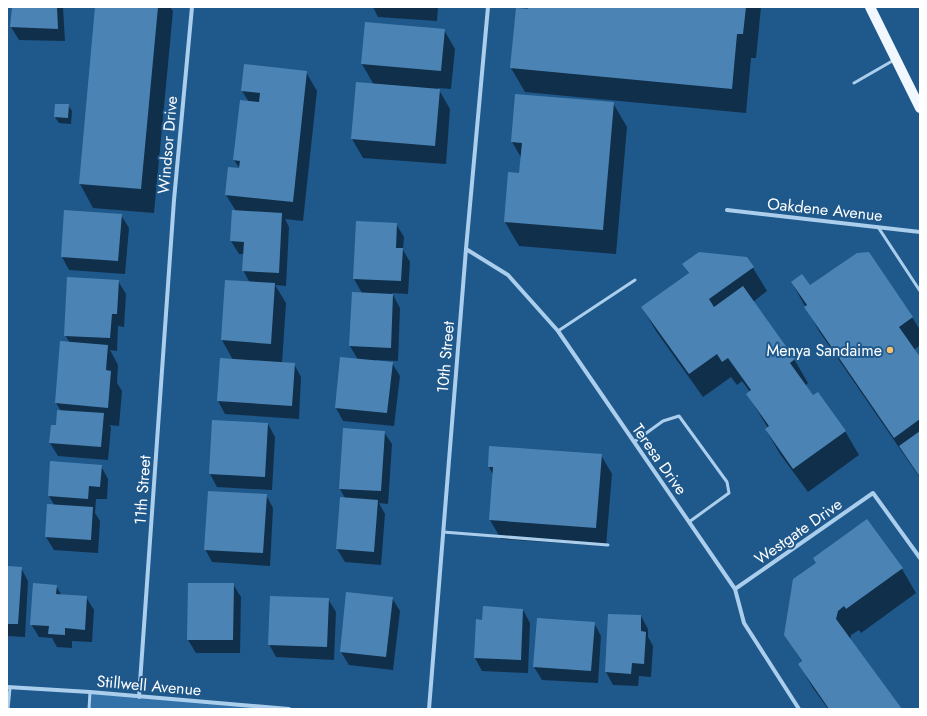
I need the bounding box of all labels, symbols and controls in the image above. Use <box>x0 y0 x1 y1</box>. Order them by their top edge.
street label: Windsor Drive <box>152 95 183 195</box>
street label: Oakdene Avenue <box>766 192 884 227</box>
street label: 10th Street <box>431 320 460 394</box>
place label: Menya Sandaime <box>766 339 882 362</box>
marker: Menya Sandaime <box>885 345 895 355</box>
street label: Teresa Drive <box>627 419 693 500</box>
street label: 11th Street <box>129 454 156 526</box>
street label: Westgate Drive <box>750 493 847 570</box>
street label: Stillwell Avenue <box>96 669 202 702</box>

